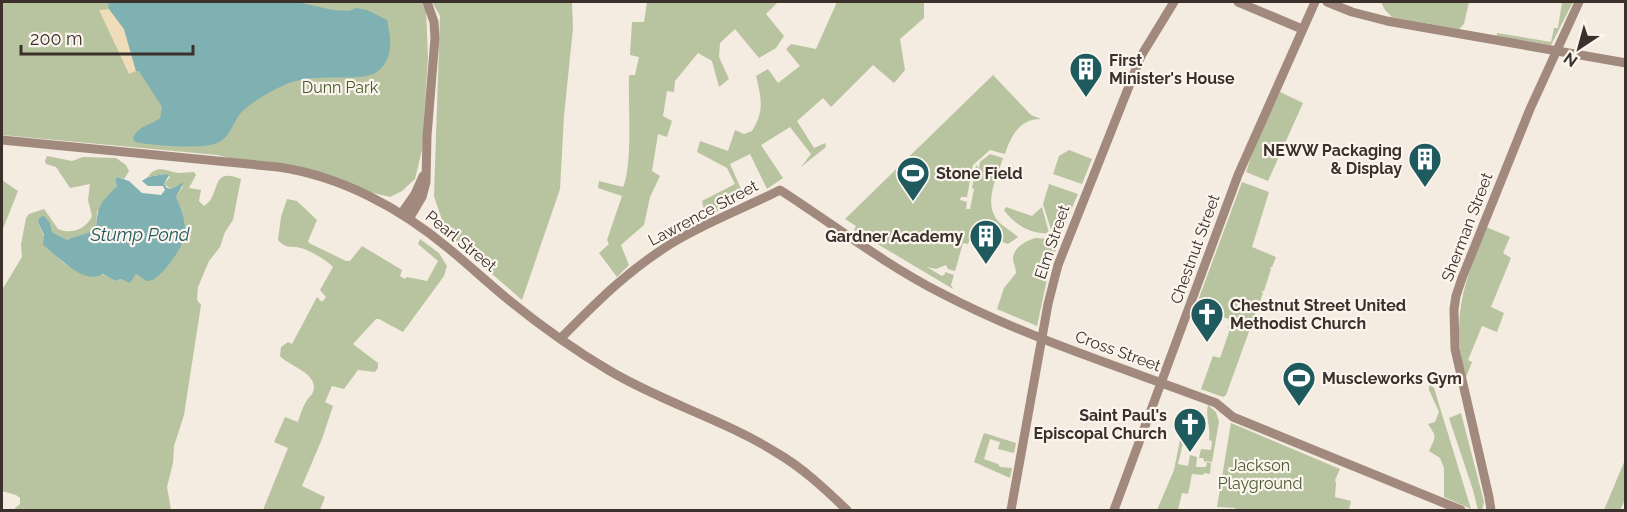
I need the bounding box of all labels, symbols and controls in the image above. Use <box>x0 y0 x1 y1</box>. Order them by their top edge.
scale bar <box>21 18 194 56</box>
north arrow <box>1549 18 1609 78</box>
text: 200 m <box>30 28 83 49</box>
text: N <box>1560 48 1581 71</box>
building icon: First Minister's House <box>1068 51 1104 98</box>
place label: First Minister's House <box>1109 51 1235 88</box>
park label: Dunn Park <box>302 78 379 97</box>
place label: NEWW Packaging & Display <box>1263 141 1402 178</box>
building icon: NEWW Packaging & Display <box>1407 141 1443 188</box>
sports icon: Stone Field <box>895 155 931 202</box>
place label: Stone Field <box>936 164 1023 183</box>
street label: Sherman Street <box>1437 169 1497 284</box>
street label: Lawrence Street <box>645 176 762 250</box>
street label: Chestnut Street <box>1166 191 1224 306</box>
street label: Elm Street <box>1030 202 1074 282</box>
street label: Pearl Street <box>422 207 501 276</box>
building icon: Gardner Academy <box>968 218 1004 265</box>
water label: Stump Pond <box>89 224 191 245</box>
place label: Gardner Academy <box>825 227 963 246</box>
church icon: Chestnut Street United Methodist Church <box>1189 296 1225 343</box>
place label: Chestnut Street United Methodist Church <box>1230 296 1406 333</box>
street label: Cross Street <box>1073 327 1164 375</box>
sports icon: Muscleworks Gym <box>1281 360 1317 407</box>
place label: Muscleworks Gym <box>1322 369 1462 388</box>
place label: Saint Paul's Episcopal Church <box>1034 406 1167 443</box>
church icon: Saint Paul's Episcopal Church <box>1172 406 1208 453</box>
park label: Jackson Playground <box>1218 456 1302 493</box>

